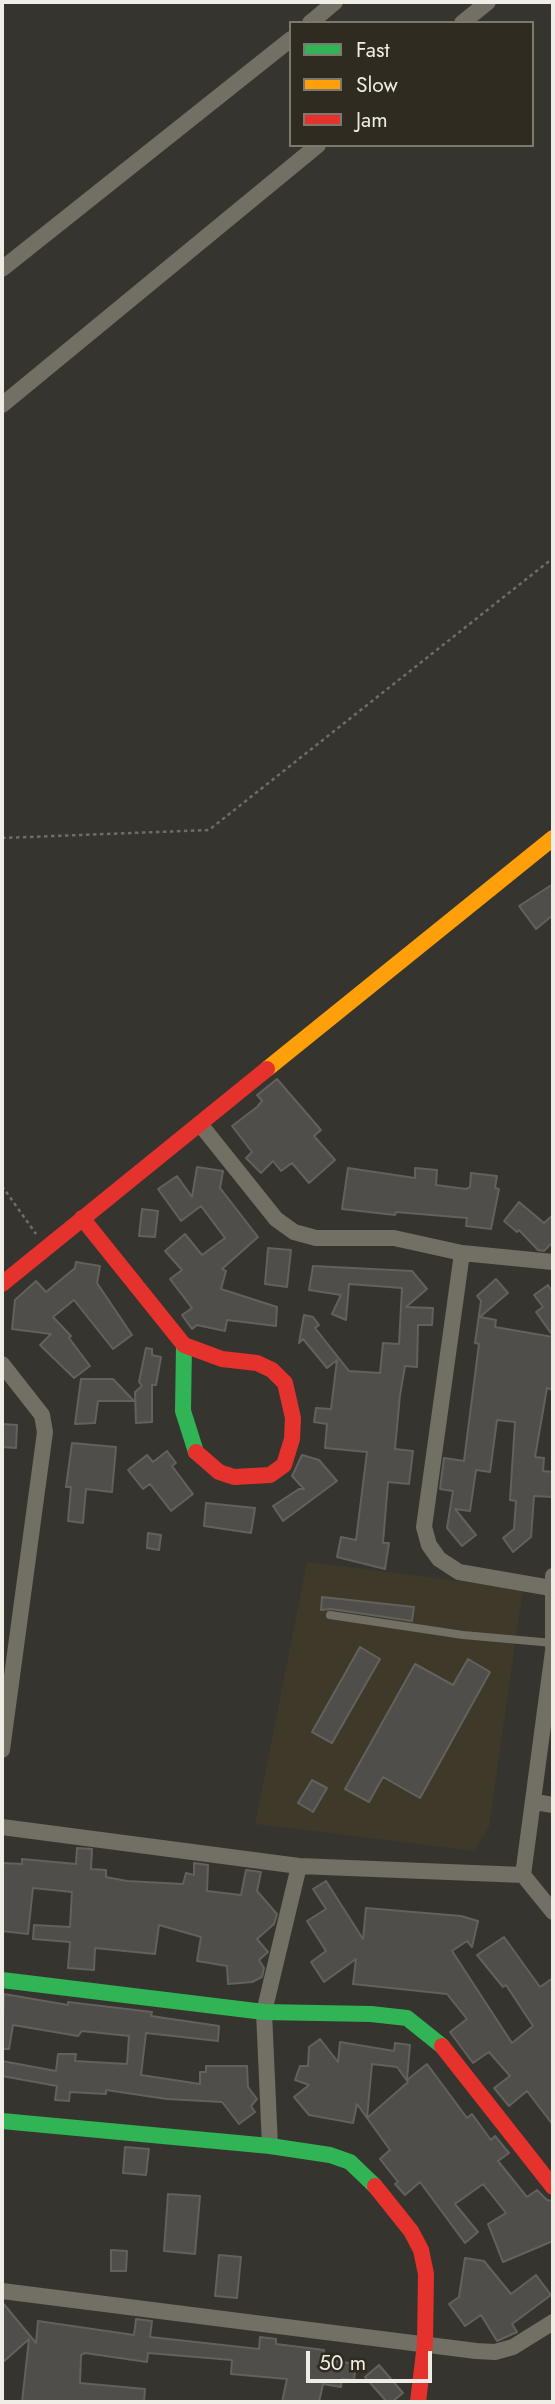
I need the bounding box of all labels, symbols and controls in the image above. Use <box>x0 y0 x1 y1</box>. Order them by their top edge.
legend <box>289 21 534 147</box>
text: Fast <box>356 35 389 65</box>
text: Slow <box>356 70 398 100</box>
text: Jam <box>356 105 388 135</box>
scale bar <box>310 2338 436 2382</box>
text: 50 m <box>319 2348 366 2378</box>

